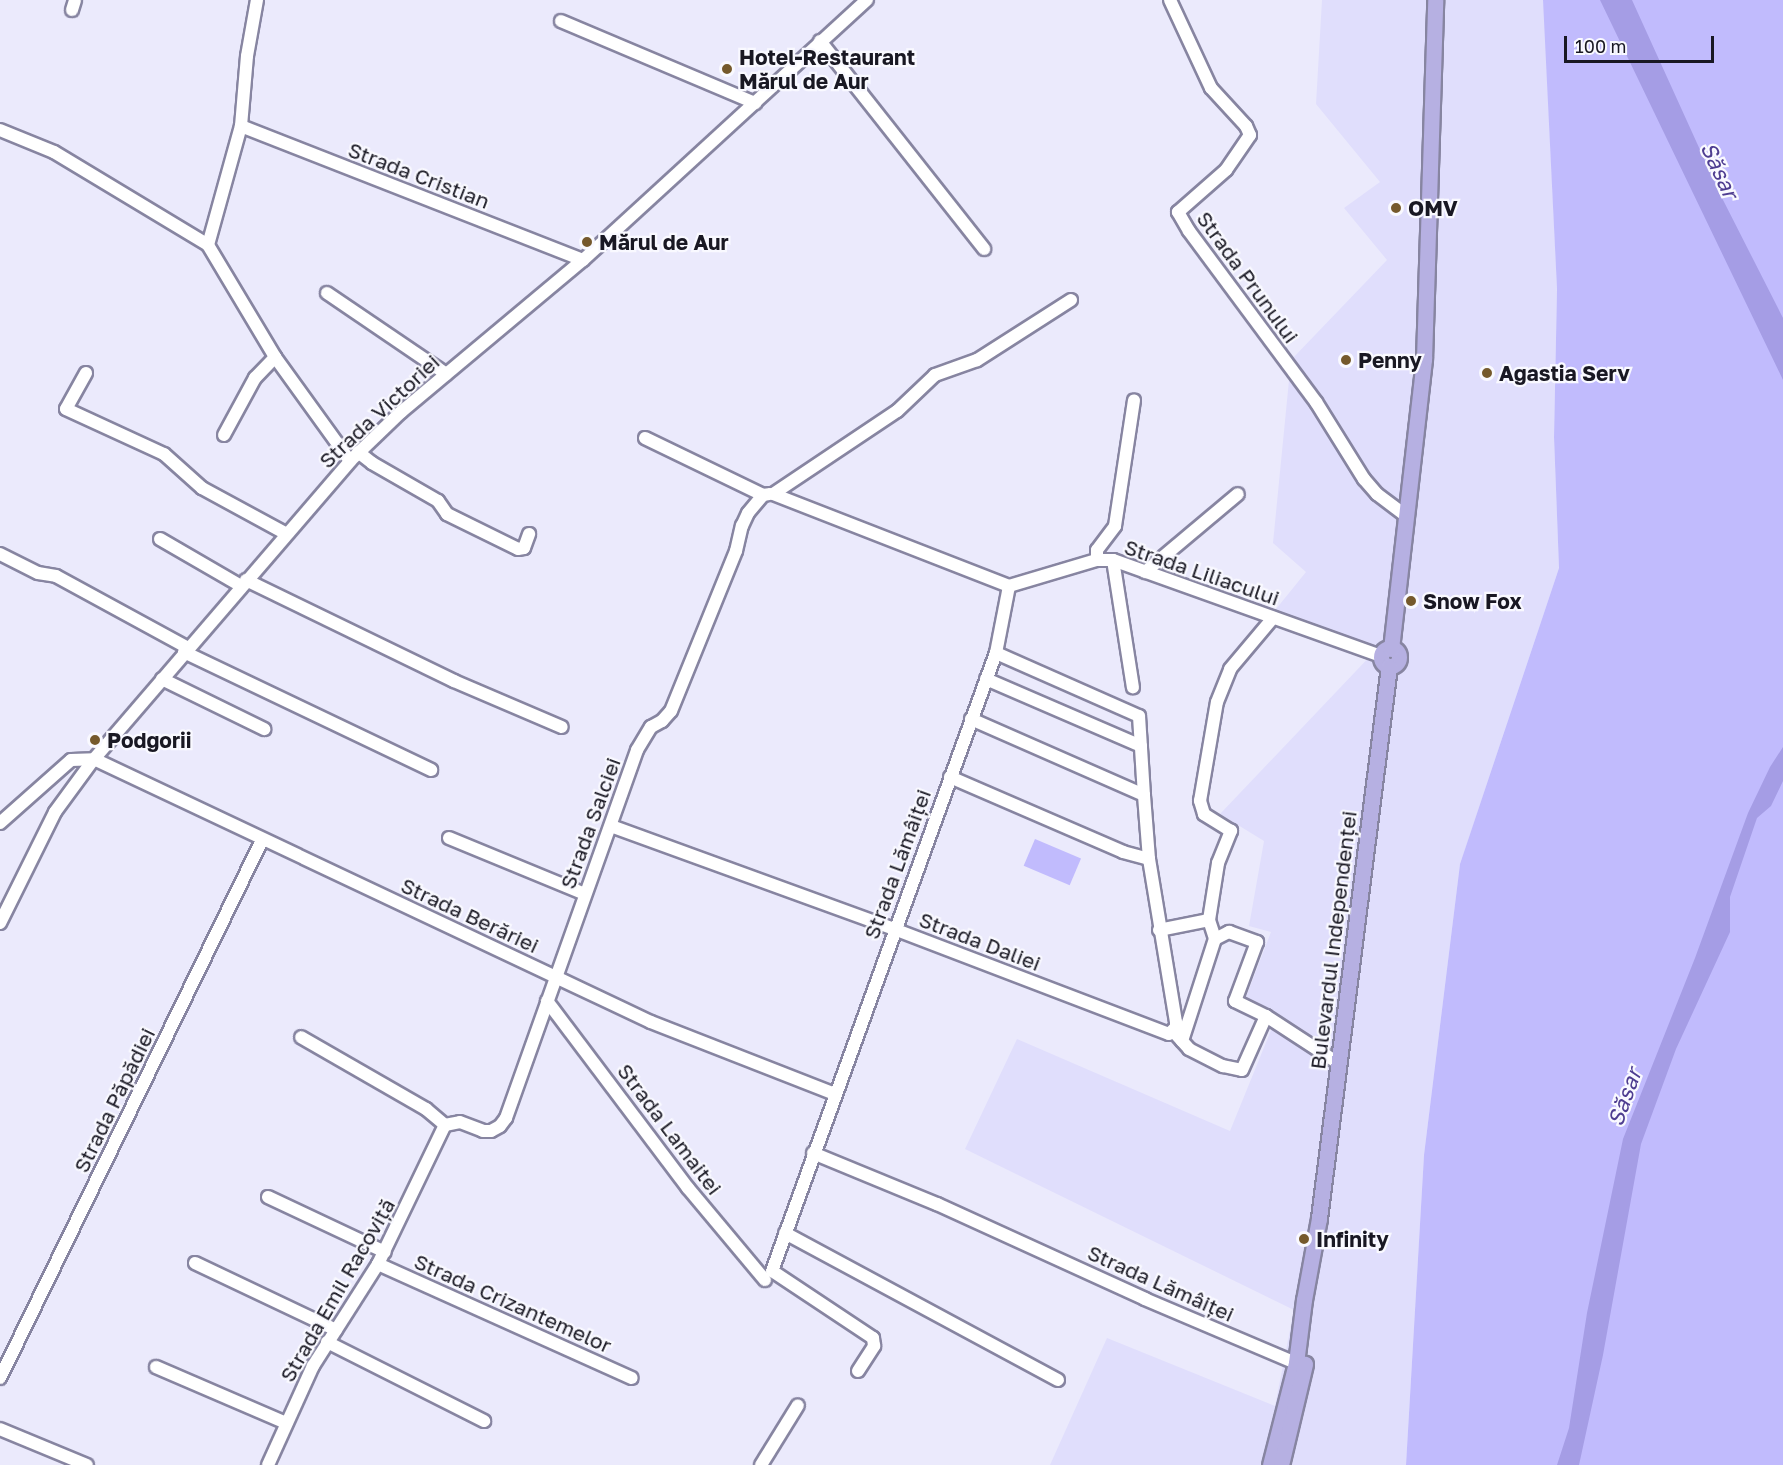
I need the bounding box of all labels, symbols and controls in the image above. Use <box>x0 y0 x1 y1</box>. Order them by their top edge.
scale bar <box>1567 24 1717 62</box>
text: 100 m <box>1575 35 1626 57</box>
place label: Hotel-Restaurant Mărul de Aur <box>739 44 915 94</box>
marker: Hotel-Restaurant Mărul de Aur <box>720 62 734 76</box>
street label: Strada Cristian <box>345 136 493 214</box>
water label: Săsar <box>1696 138 1744 202</box>
place label: OMV <box>1408 195 1458 221</box>
marker: OMV <box>1389 201 1403 215</box>
street label: Strada Prunului <box>1192 206 1304 348</box>
place label: Mărul de Aur <box>599 229 729 255</box>
marker: Mărul de Aur <box>580 235 594 249</box>
place label: Penny <box>1358 347 1422 373</box>
street label: Strada Victoriei <box>314 349 444 473</box>
marker: Penny <box>1339 353 1353 367</box>
place label: Agastia Serv <box>1499 360 1630 386</box>
marker: Agastia Serv <box>1480 366 1494 380</box>
street label: Strada Liliacului <box>1121 534 1283 610</box>
place label: Snow Fox <box>1423 588 1522 614</box>
marker: Snow Fox <box>1404 594 1418 608</box>
place label: Podgorii <box>107 727 192 753</box>
marker: Podgorii <box>88 733 102 747</box>
street label: Strada Salciei <box>555 754 625 892</box>
street label: Strada Lămâiței <box>858 786 936 942</box>
street label: Bulevardul Independenței <box>1305 809 1361 1071</box>
street label: Strada Berăriei <box>397 872 543 958</box>
street label: Strada Daliei <box>916 906 1044 976</box>
street label: Strada Păpădiei <box>68 1024 160 1176</box>
street label: Strada Lamaitei <box>613 1058 727 1200</box>
water label: Săsar <box>1601 1065 1647 1129</box>
street label: Strada Emil Racoviță <box>274 1194 400 1386</box>
place label: Infinity <box>1316 1226 1389 1252</box>
marker: Infinity <box>1297 1232 1311 1246</box>
street label: Strada Lămâiței <box>1084 1239 1238 1327</box>
street label: Strada Crizantemelor <box>410 1248 616 1358</box>

